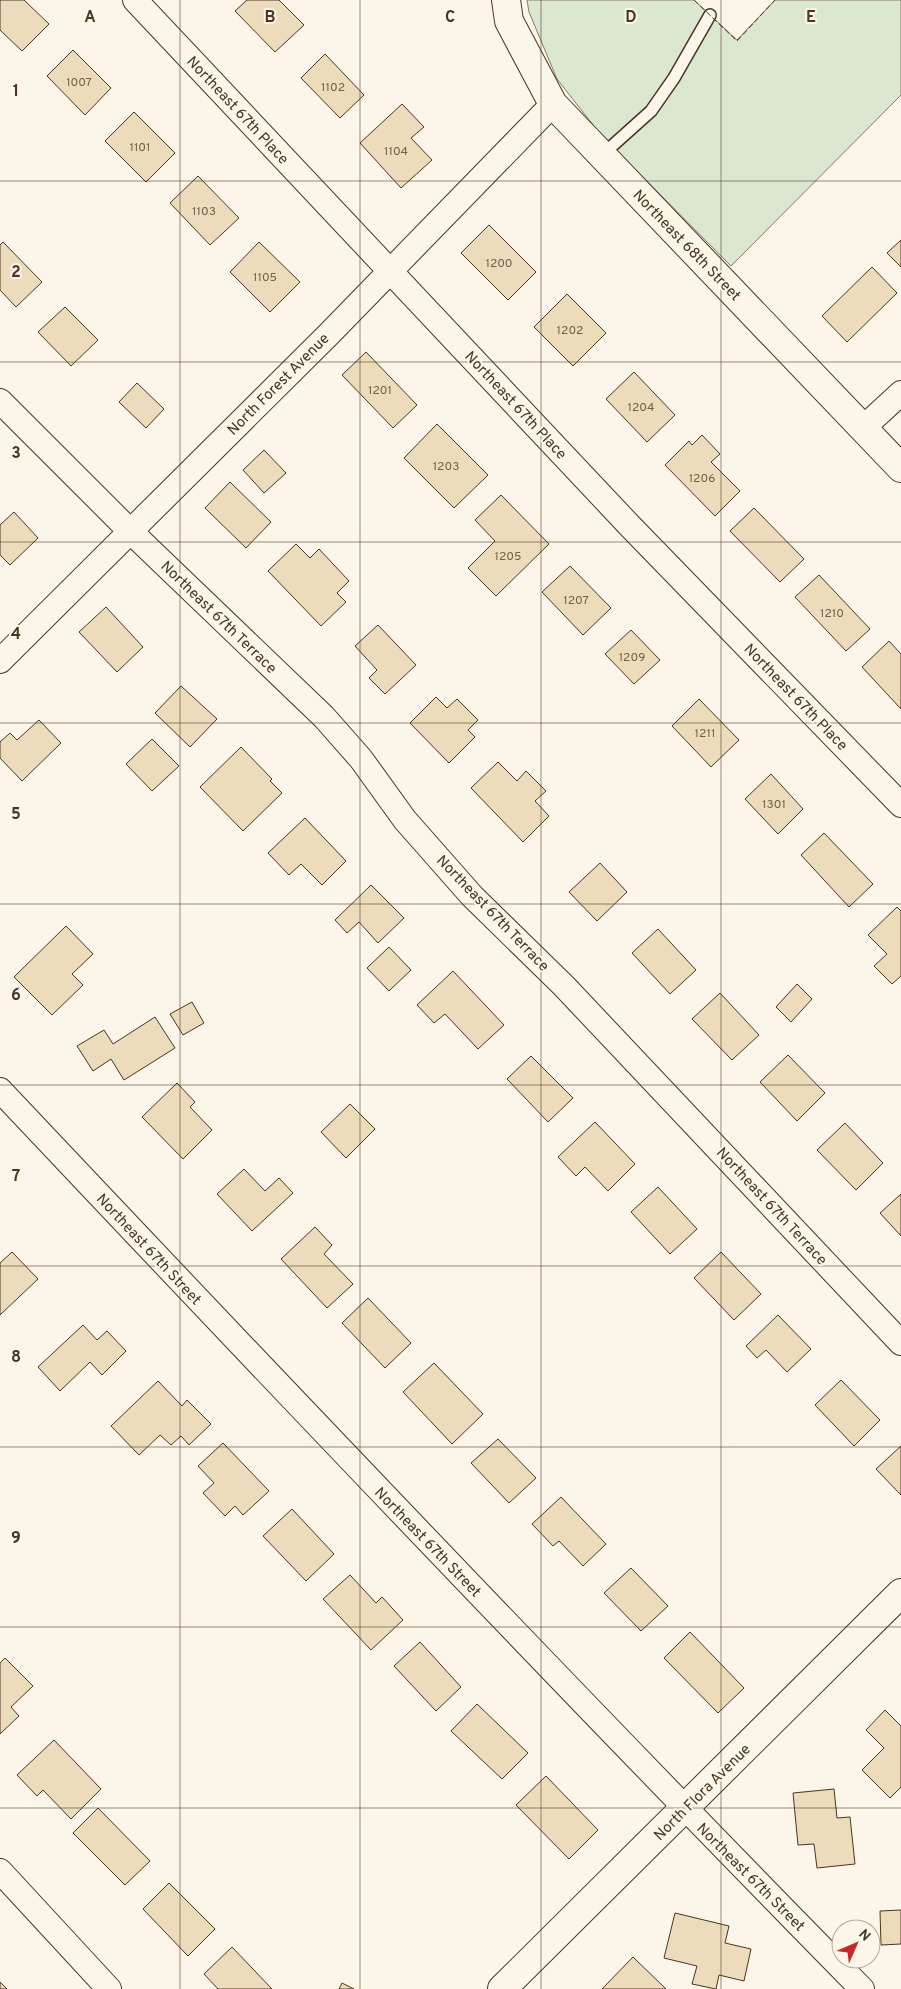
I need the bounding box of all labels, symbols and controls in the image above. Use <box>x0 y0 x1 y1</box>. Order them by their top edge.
text: A <box>84 8 96 28</box>
text: B <box>264 8 276 28</box>
text: C <box>445 8 455 28</box>
text: D <box>625 8 637 28</box>
text: E <box>806 8 816 28</box>
street label: Northeast 67th Place <box>182 53 292 169</box>
house number: 1007 <box>66 75 92 91</box>
house number: 1102 <box>321 80 345 96</box>
text: 1 <box>13 82 19 102</box>
house number: 1101 <box>129 140 151 156</box>
house number: 1104 <box>384 144 408 160</box>
street label: Northeast 68th Street <box>628 186 744 306</box>
house number: 1103 <box>192 204 216 220</box>
house number: 1200 <box>485 256 513 272</box>
text: 2 <box>11 263 21 283</box>
house number: 1105 <box>253 270 277 286</box>
house number: 1202 <box>557 323 583 339</box>
street label: North Forest Avenue <box>224 330 334 440</box>
street label: Northeast 67th Place <box>460 348 570 464</box>
house number: 1201 <box>368 383 392 399</box>
house number: 1204 <box>628 400 654 416</box>
text: 3 <box>11 444 21 464</box>
house number: 1203 <box>433 459 459 475</box>
house number: 1206 <box>689 471 715 487</box>
house number: 1205 <box>495 549 521 565</box>
street label: Northeast 67th Terrace <box>156 558 280 679</box>
house number: 1207 <box>563 593 589 609</box>
house number: 1210 <box>820 606 844 622</box>
text: 4 <box>11 625 21 645</box>
street label: Northeast 67th Place <box>739 641 851 756</box>
house number: 1209 <box>619 650 645 666</box>
house number: 1211 <box>695 726 715 742</box>
house number: 1301 <box>762 797 786 813</box>
text: 5 <box>11 805 21 825</box>
street label: Northeast 67th Terrace <box>431 852 552 976</box>
text: 6 <box>11 986 21 1006</box>
street label: Northeast 67th Terrace <box>711 1144 831 1270</box>
text: 7 <box>12 1167 20 1187</box>
street label: Northeast 67th Street <box>91 1190 205 1310</box>
text: 8 <box>11 1348 21 1368</box>
street label: Northeast 67th Street <box>369 1484 484 1602</box>
text: 9 <box>11 1529 21 1549</box>
street label: North Flora Avenue <box>651 1741 756 1846</box>
street label: Northeast 67th Street <box>692 1820 808 1936</box>
north arrow <box>831 1919 881 1969</box>
text: N <box>855 1926 874 1945</box>

